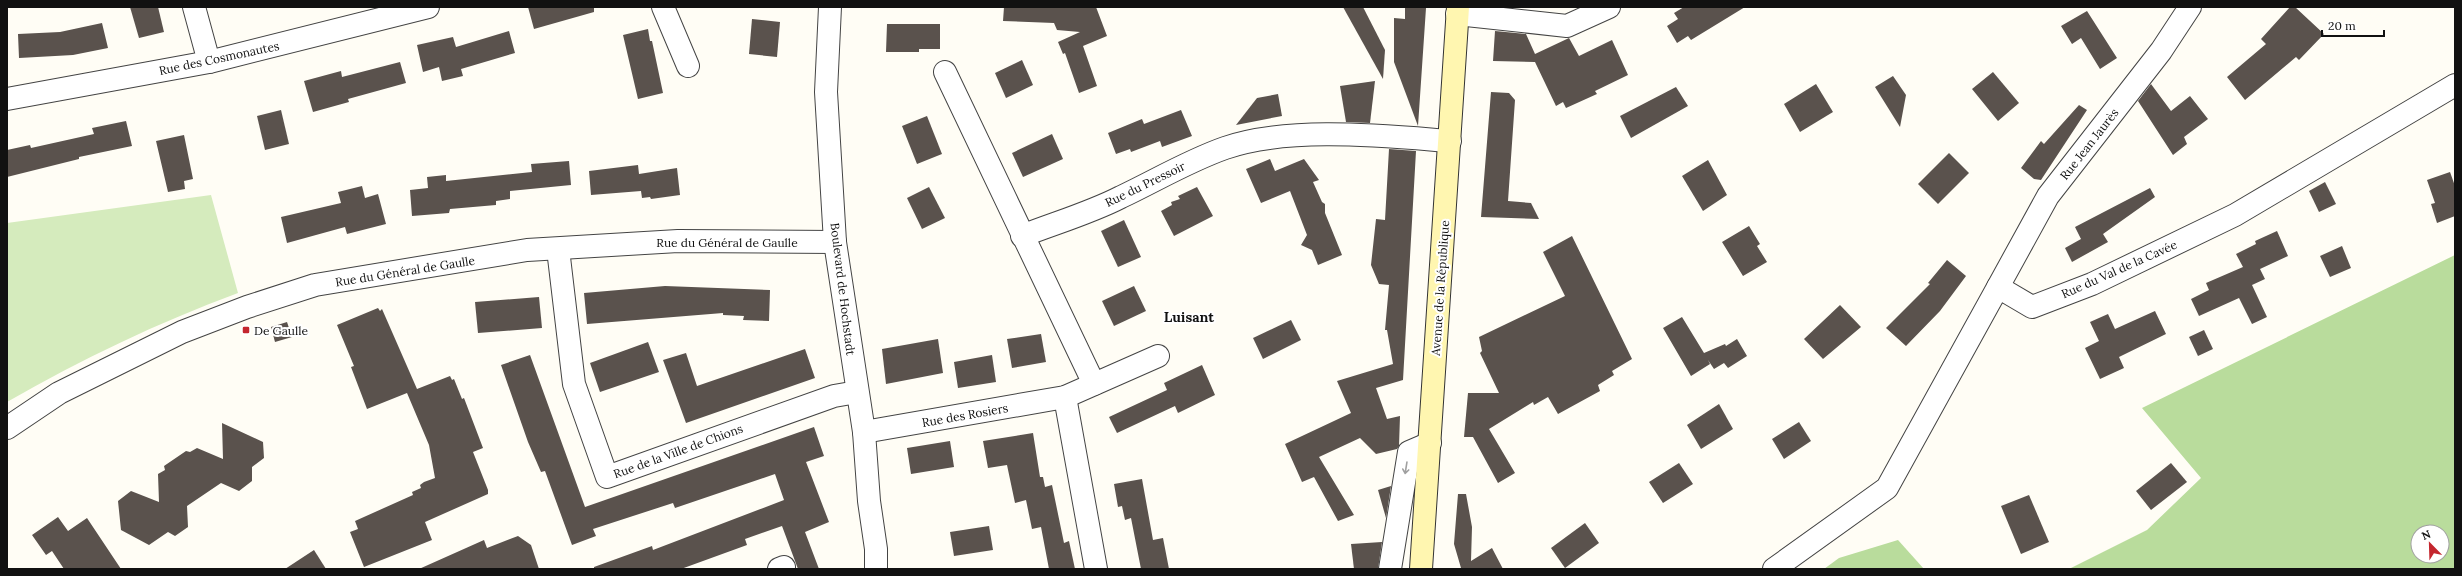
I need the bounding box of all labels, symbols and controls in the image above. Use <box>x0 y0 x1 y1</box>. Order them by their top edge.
scale bar <box>2322 12 2384 38</box>
text: 20 m <box>2328 18 2356 33</box>
street label: Rue des Cosmonautes <box>157 38 281 78</box>
street label: Rue Jean Jaurès <box>2056 105 2122 183</box>
street label: Rue du Pressoir <box>1102 158 1188 210</box>
street label: Avenue de la République <box>1428 219 1452 357</box>
street label: Boulevard de Hochstadt <box>827 222 859 357</box>
street label: Rue du Général de Gaulle <box>656 235 798 250</box>
street label: Rue du Val de la Cavée <box>2059 237 2180 301</box>
street label: Rue du Général de Gaulle <box>334 252 476 289</box>
district label: Luisant <box>1164 308 1214 326</box>
place label: De Gaulle <box>254 323 309 338</box>
marker: De Gaulle <box>241 325 251 335</box>
street label: Rue des Rosiers <box>921 400 1010 430</box>
street label: Rue de la Ville de Chions <box>611 420 745 481</box>
one-way arrow <box>1402 461 1410 474</box>
north arrow <box>2410 524 2450 564</box>
text: N <box>2419 526 2433 543</box>

